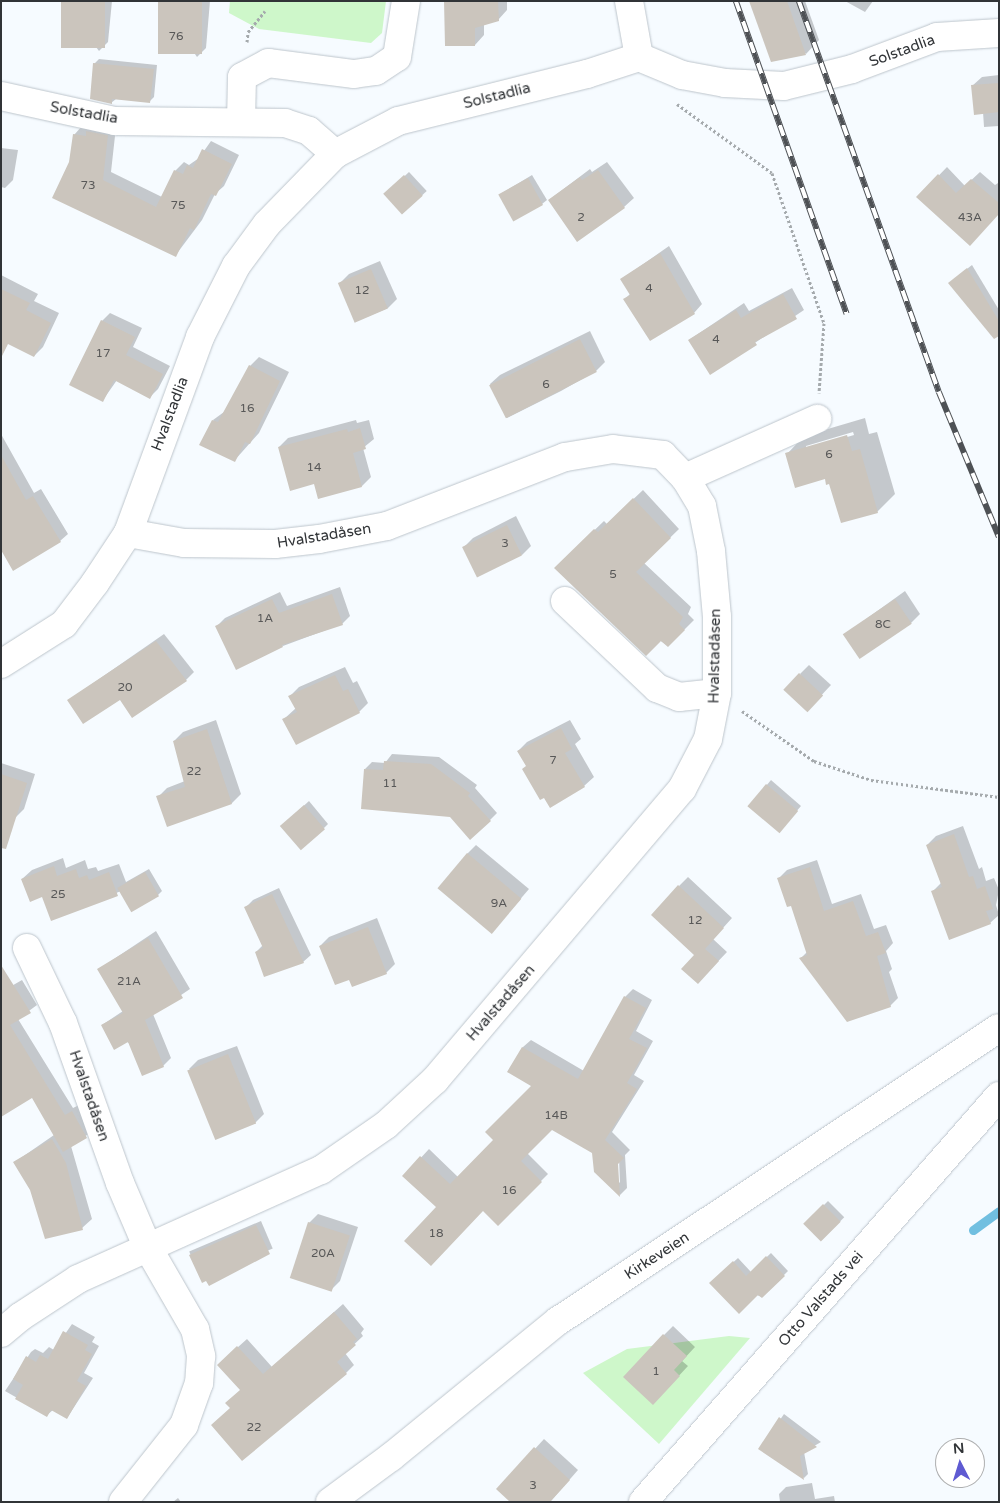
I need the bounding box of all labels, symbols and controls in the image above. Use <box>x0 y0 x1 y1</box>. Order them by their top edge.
house number: 76 <box>168 30 184 44</box>
street label: Solstadlia <box>867 31 937 71</box>
street label: Solstadlia <box>461 79 533 113</box>
street label: Solstadlia <box>49 98 119 128</box>
house number: 73 <box>80 179 96 193</box>
house number: 75 <box>170 199 186 213</box>
house number: 2 <box>577 211 585 225</box>
house number: 43A <box>958 211 982 225</box>
house number: 4 <box>645 282 653 296</box>
house number: 12 <box>354 284 370 298</box>
house number: 4 <box>712 333 720 347</box>
house number: 17 <box>95 347 111 361</box>
street label: Hvalstadlia <box>148 374 192 454</box>
house number: 6 <box>542 378 550 392</box>
house number: 16 <box>239 402 255 416</box>
house number: 6 <box>825 448 833 462</box>
house number: 14 <box>306 461 322 475</box>
street label: Hvalstadåsen <box>276 520 372 552</box>
house number: 3 <box>501 537 509 551</box>
house number: 5 <box>609 568 617 582</box>
street label: Hvalstadåsen <box>705 608 725 704</box>
house number: 1A <box>257 612 273 626</box>
house number: 8C <box>875 618 891 632</box>
house number: 20 <box>117 681 133 695</box>
house number: 7 <box>549 754 557 768</box>
house number: 22 <box>186 765 202 779</box>
house number: 11 <box>382 777 398 791</box>
house number: 25 <box>50 888 66 902</box>
house number: 9A <box>491 897 507 911</box>
house number: 12 <box>687 914 703 928</box>
street label: Hvalstadåsen <box>463 961 539 1045</box>
house number: 21A <box>117 975 141 989</box>
street label: Hvalstadåsen <box>65 1048 113 1144</box>
house number: 14B <box>544 1109 568 1123</box>
house number: 16 <box>501 1184 517 1198</box>
house number: 18 <box>428 1227 444 1241</box>
street label: Kirkeveien <box>621 1228 693 1284</box>
house number: 20A <box>311 1247 335 1261</box>
street label: Otto Valstads vei <box>775 1248 867 1350</box>
house number: 1 <box>652 1365 660 1379</box>
house number: 22 <box>246 1421 262 1435</box>
north arrow <box>935 1438 985 1488</box>
text: N <box>952 1440 965 1458</box>
house number: 3 <box>529 1479 537 1493</box>

